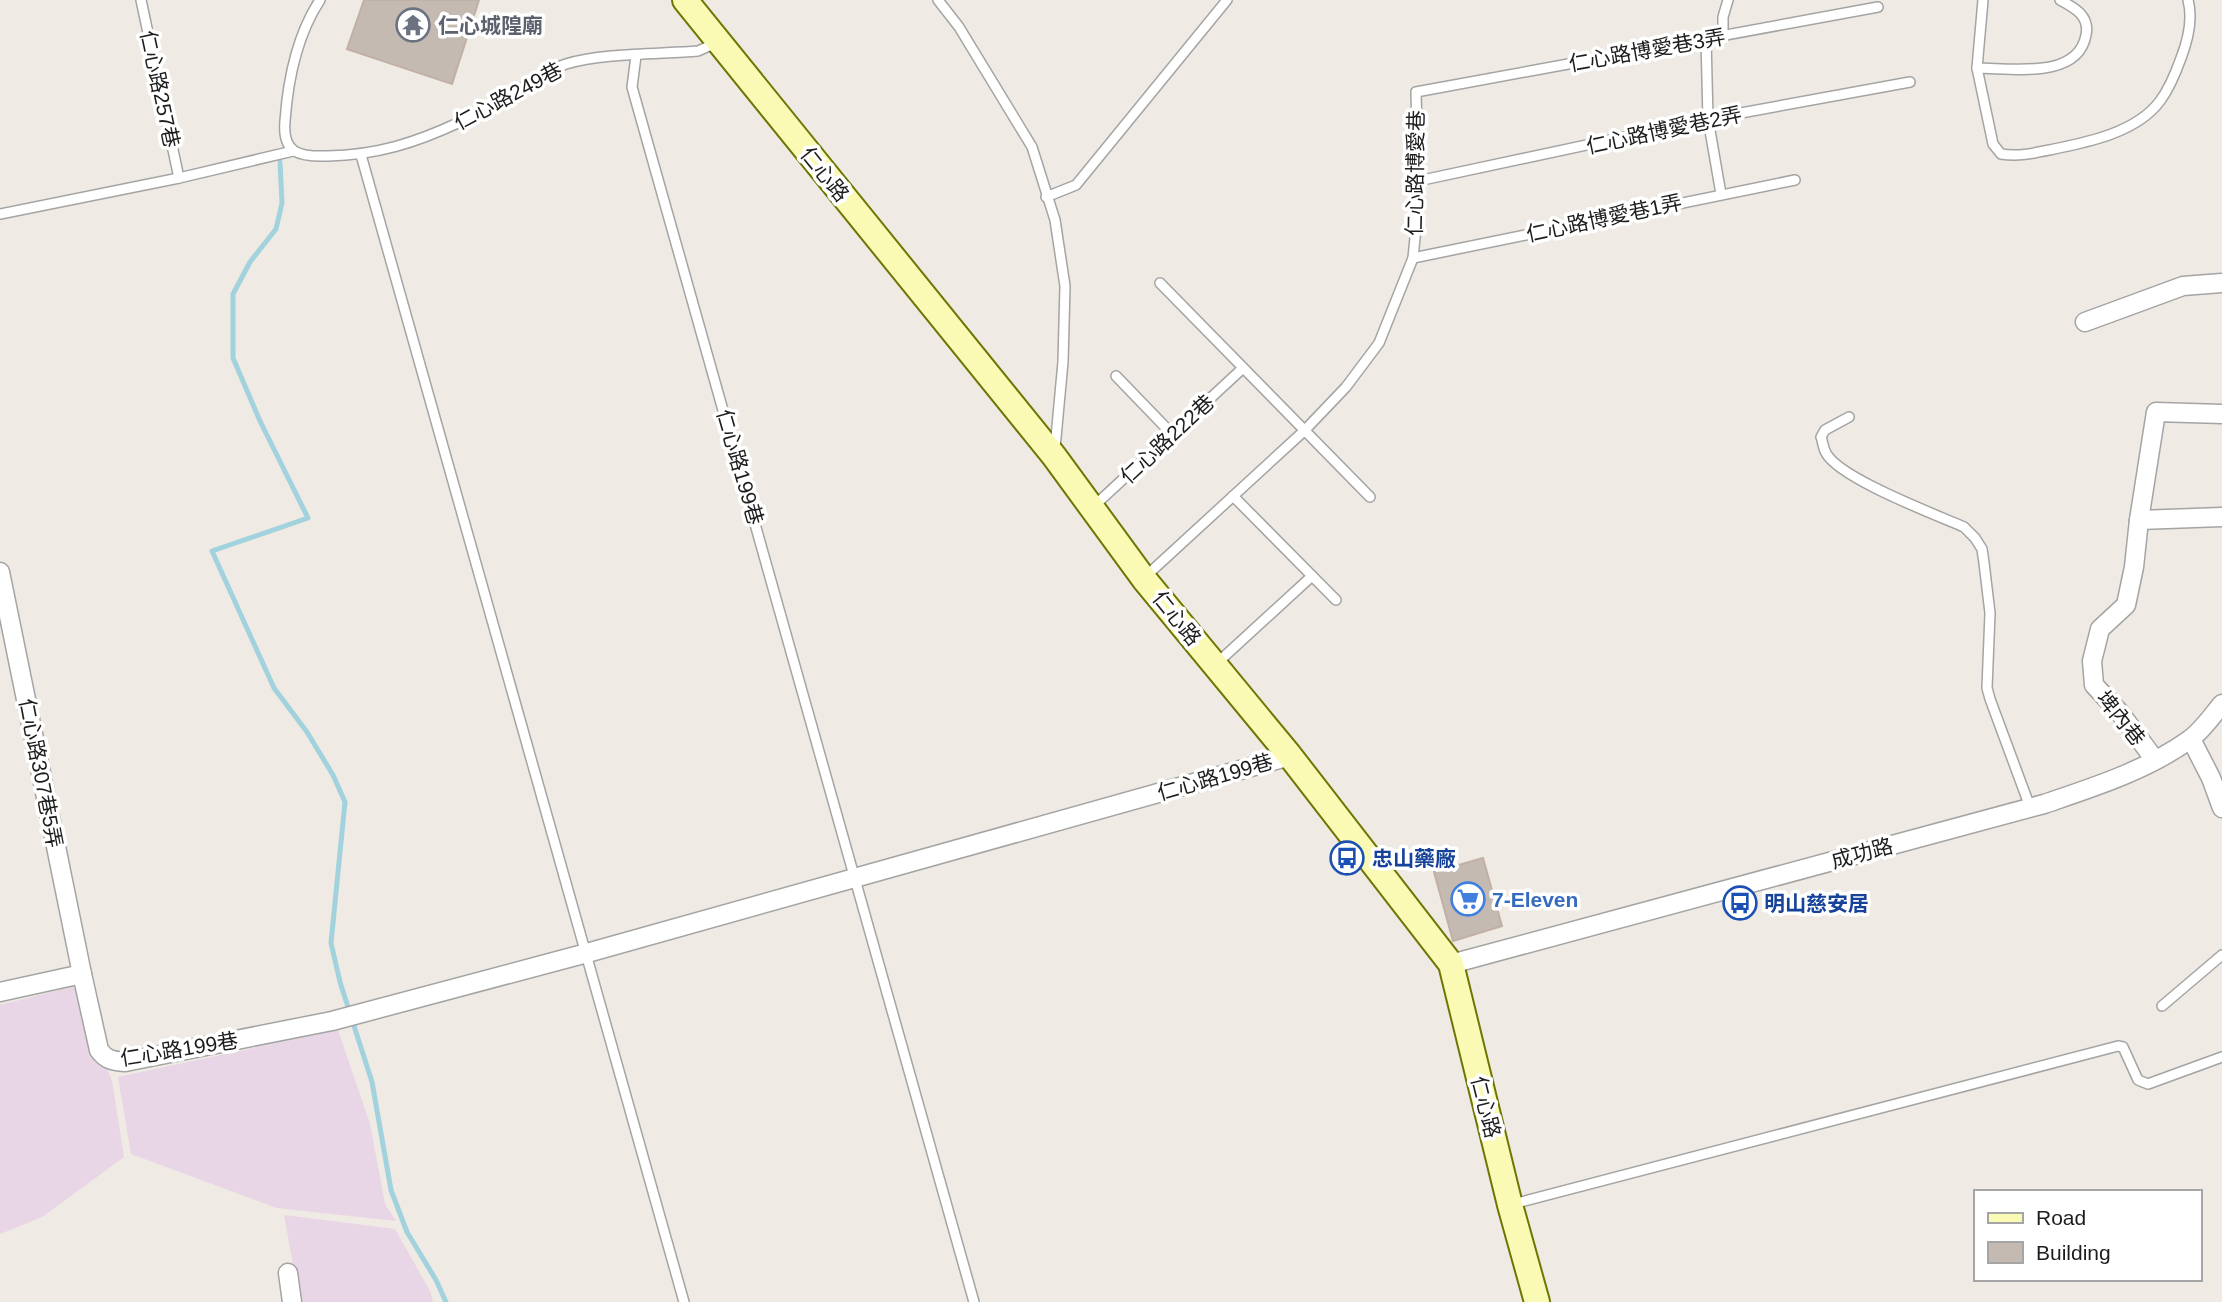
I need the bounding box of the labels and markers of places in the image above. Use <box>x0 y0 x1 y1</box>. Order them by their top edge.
temple icon: 仁心城隍廟 <box>394 6 432 44</box>
place label: 仁心城隍廟 <box>438 14 543 37</box>
bus stop icon: 忠山藥廠 <box>1328 839 1366 877</box>
place label: 忠山藥廠 <box>1372 847 1456 870</box>
supermarket icon: 7-Eleven <box>1449 880 1487 918</box>
bus stop icon: 明山慈安居 <box>1721 884 1759 922</box>
place label: 7-Eleven <box>1492 888 1578 911</box>
place label: 明山慈安居 <box>1764 892 1869 915</box>

